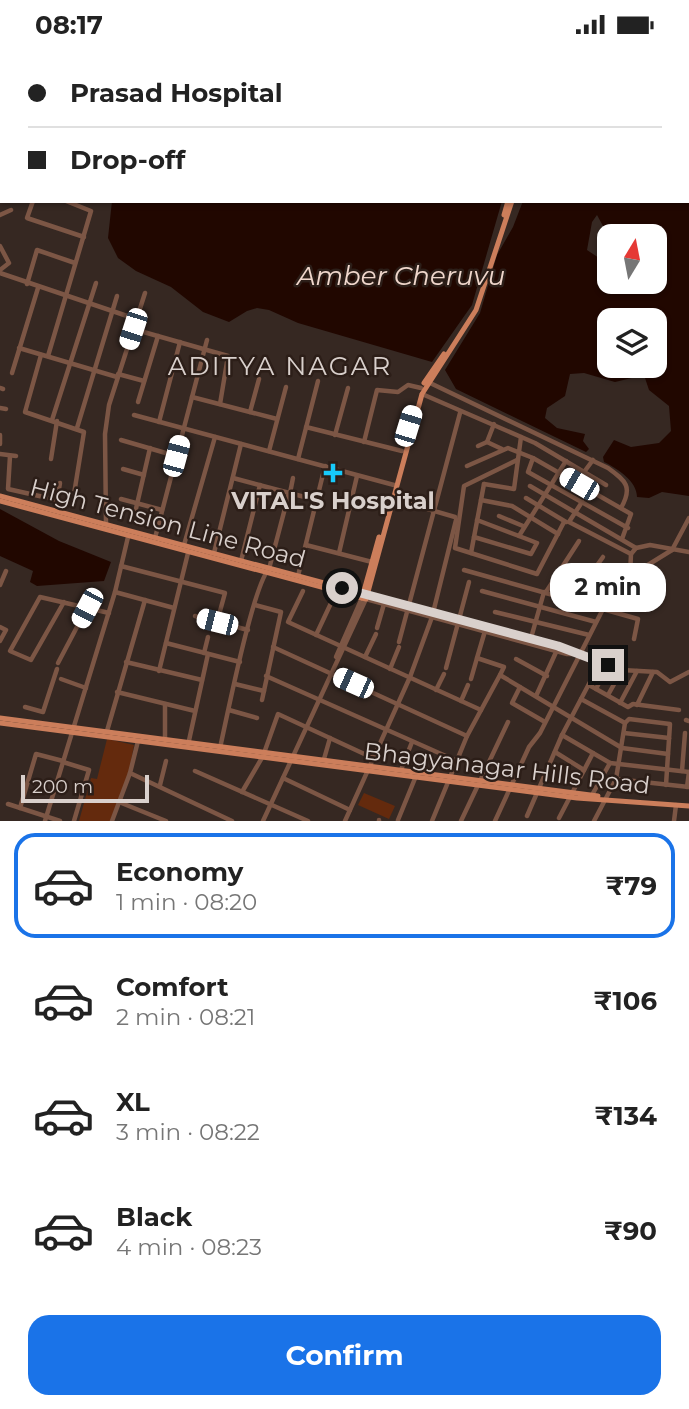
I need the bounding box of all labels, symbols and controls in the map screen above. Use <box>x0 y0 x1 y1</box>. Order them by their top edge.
text: 08:17 <box>35 9 103 41</box>
text: Prasad Hospital <box>70 77 283 109</box>
text: Drop-off <box>70 144 185 176</box>
north arrow <box>597 224 667 294</box>
map controls <box>597 224 667 378</box>
water label: Amber Cheruvu <box>295 260 505 292</box>
car <box>117 306 150 352</box>
button: layers <box>597 308 667 378</box>
district label: ADITYA NAGAR <box>168 350 392 382</box>
car <box>392 403 425 449</box>
car <box>161 433 192 479</box>
marker: VITAL'S Hospital <box>323 463 343 483</box>
car <box>556 464 603 504</box>
street label: High Tension Line Road <box>27 472 309 574</box>
place label: VITAL'S Hospital <box>230 486 435 515</box>
callout: 2 min <box>550 563 666 613</box>
route start <box>326 572 358 604</box>
text: 2 min <box>574 573 642 601</box>
car <box>68 585 107 631</box>
car <box>195 607 240 637</box>
route end <box>592 649 624 681</box>
car <box>330 665 377 701</box>
street label: Bhagyanagar Hills Road <box>362 736 652 800</box>
scale bar <box>21 772 149 804</box>
text: 200 m <box>32 775 93 798</box>
icon: car <box>32 854 95 917</box>
text: Economy <box>116 856 243 888</box>
text: ₹79 <box>605 870 657 902</box>
text: 1 min · 08:20 <box>116 888 257 916</box>
icon: car <box>32 969 95 1032</box>
text: Comfort <box>116 971 228 1003</box>
text: ₹106 <box>594 985 657 1017</box>
text: 2 min · 08:21 <box>116 1003 255 1031</box>
icon: car <box>32 1084 95 1147</box>
text: XL <box>116 1086 150 1118</box>
text: ₹134 <box>595 1100 657 1132</box>
text: 3 min · 08:22 <box>116 1118 260 1146</box>
icon: car <box>32 1199 95 1262</box>
text: Black <box>116 1201 192 1233</box>
text: ₹90 <box>604 1215 657 1247</box>
text: 4 min · 08:23 <box>116 1233 262 1261</box>
button: Confirm <box>28 1315 661 1395</box>

